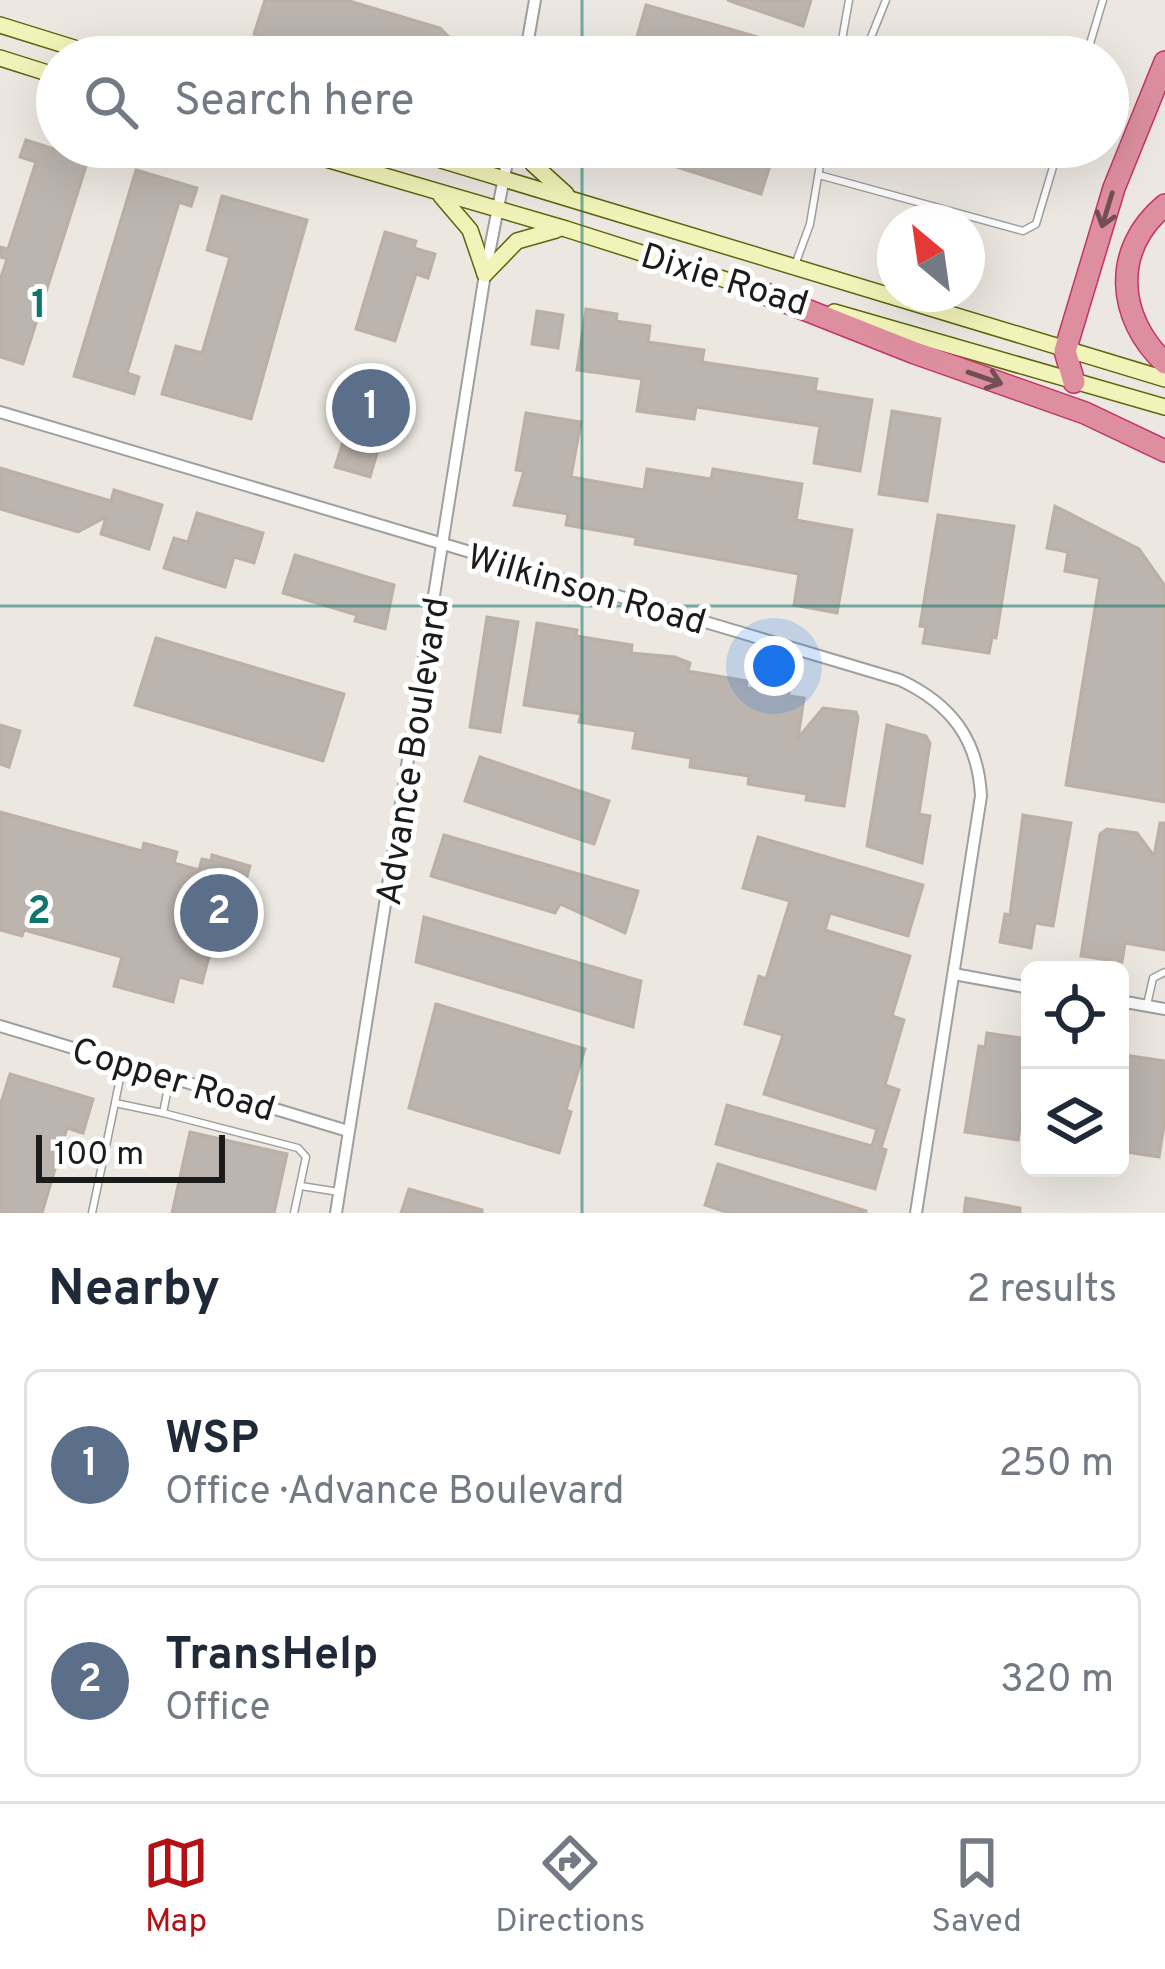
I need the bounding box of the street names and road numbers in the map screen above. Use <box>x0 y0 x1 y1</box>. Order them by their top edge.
street label: Dixie Road <box>635 235 813 329</box>
street label: Wilkinson Road <box>461 536 710 648</box>
street label: Advance Boulevard <box>368 594 462 909</box>
street label: Copper Road <box>66 1029 280 1135</box>

